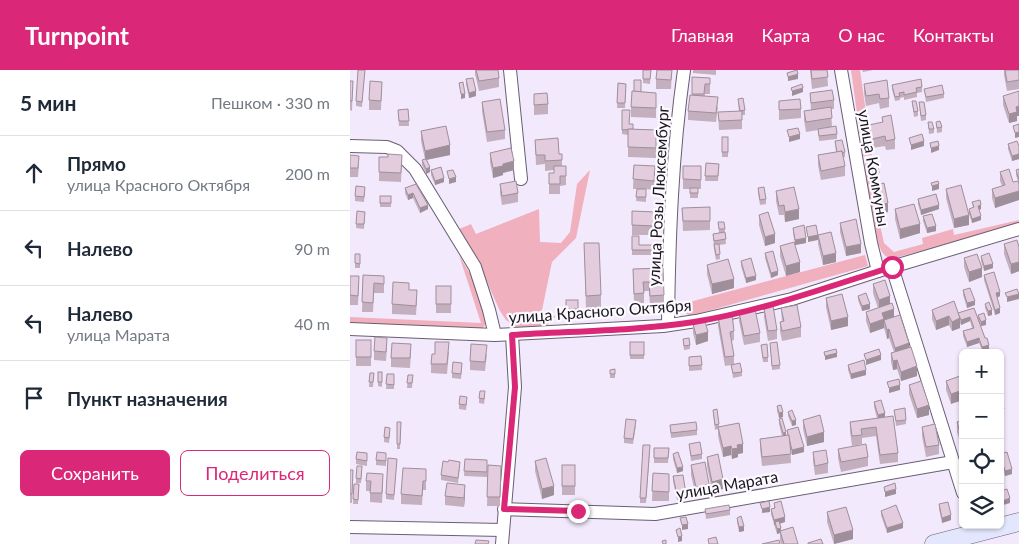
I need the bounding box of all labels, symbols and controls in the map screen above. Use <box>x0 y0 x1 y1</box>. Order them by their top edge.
text: Turnpoint <box>25 21 129 50</box>
text: Главная <box>671 24 734 46</box>
text: Карта <box>762 24 810 46</box>
text: О нас <box>838 24 885 46</box>
text: Контакты <box>913 24 994 46</box>
text: 5 мин <box>20 90 77 115</box>
text: Пешком · 330 m <box>211 93 330 112</box>
street label: улица Розы Люксембург <box>643 105 672 287</box>
street label: улица Коммуны <box>855 108 894 228</box>
text: Прямо <box>67 152 126 175</box>
icon: ahead <box>20 159 48 187</box>
text: 200 m <box>285 164 330 183</box>
text: улица Красного Октября <box>67 175 250 194</box>
icon: left <box>20 234 48 262</box>
text: Налево <box>67 237 133 260</box>
text: 90 m <box>294 239 330 258</box>
route start <box>881 256 904 279</box>
street label: улица Красного Октября <box>508 295 692 326</box>
text: Налево <box>67 302 133 325</box>
icon: left <box>20 309 48 337</box>
text: 40 m <box>294 314 330 333</box>
text: улица Марата <box>67 325 170 344</box>
map controls <box>959 349 1004 529</box>
button: + <box>959 349 1004 394</box>
icon: arrive <box>20 384 48 412</box>
text: Пункт назначения <box>67 387 228 410</box>
button: − <box>959 394 1004 439</box>
button: locate <box>959 439 1004 484</box>
button: Сохранить <box>20 450 170 496</box>
button: Поделиться <box>180 450 330 496</box>
street label: улица Марата <box>675 466 779 503</box>
button: layers <box>959 484 1004 529</box>
route end <box>567 500 590 523</box>

